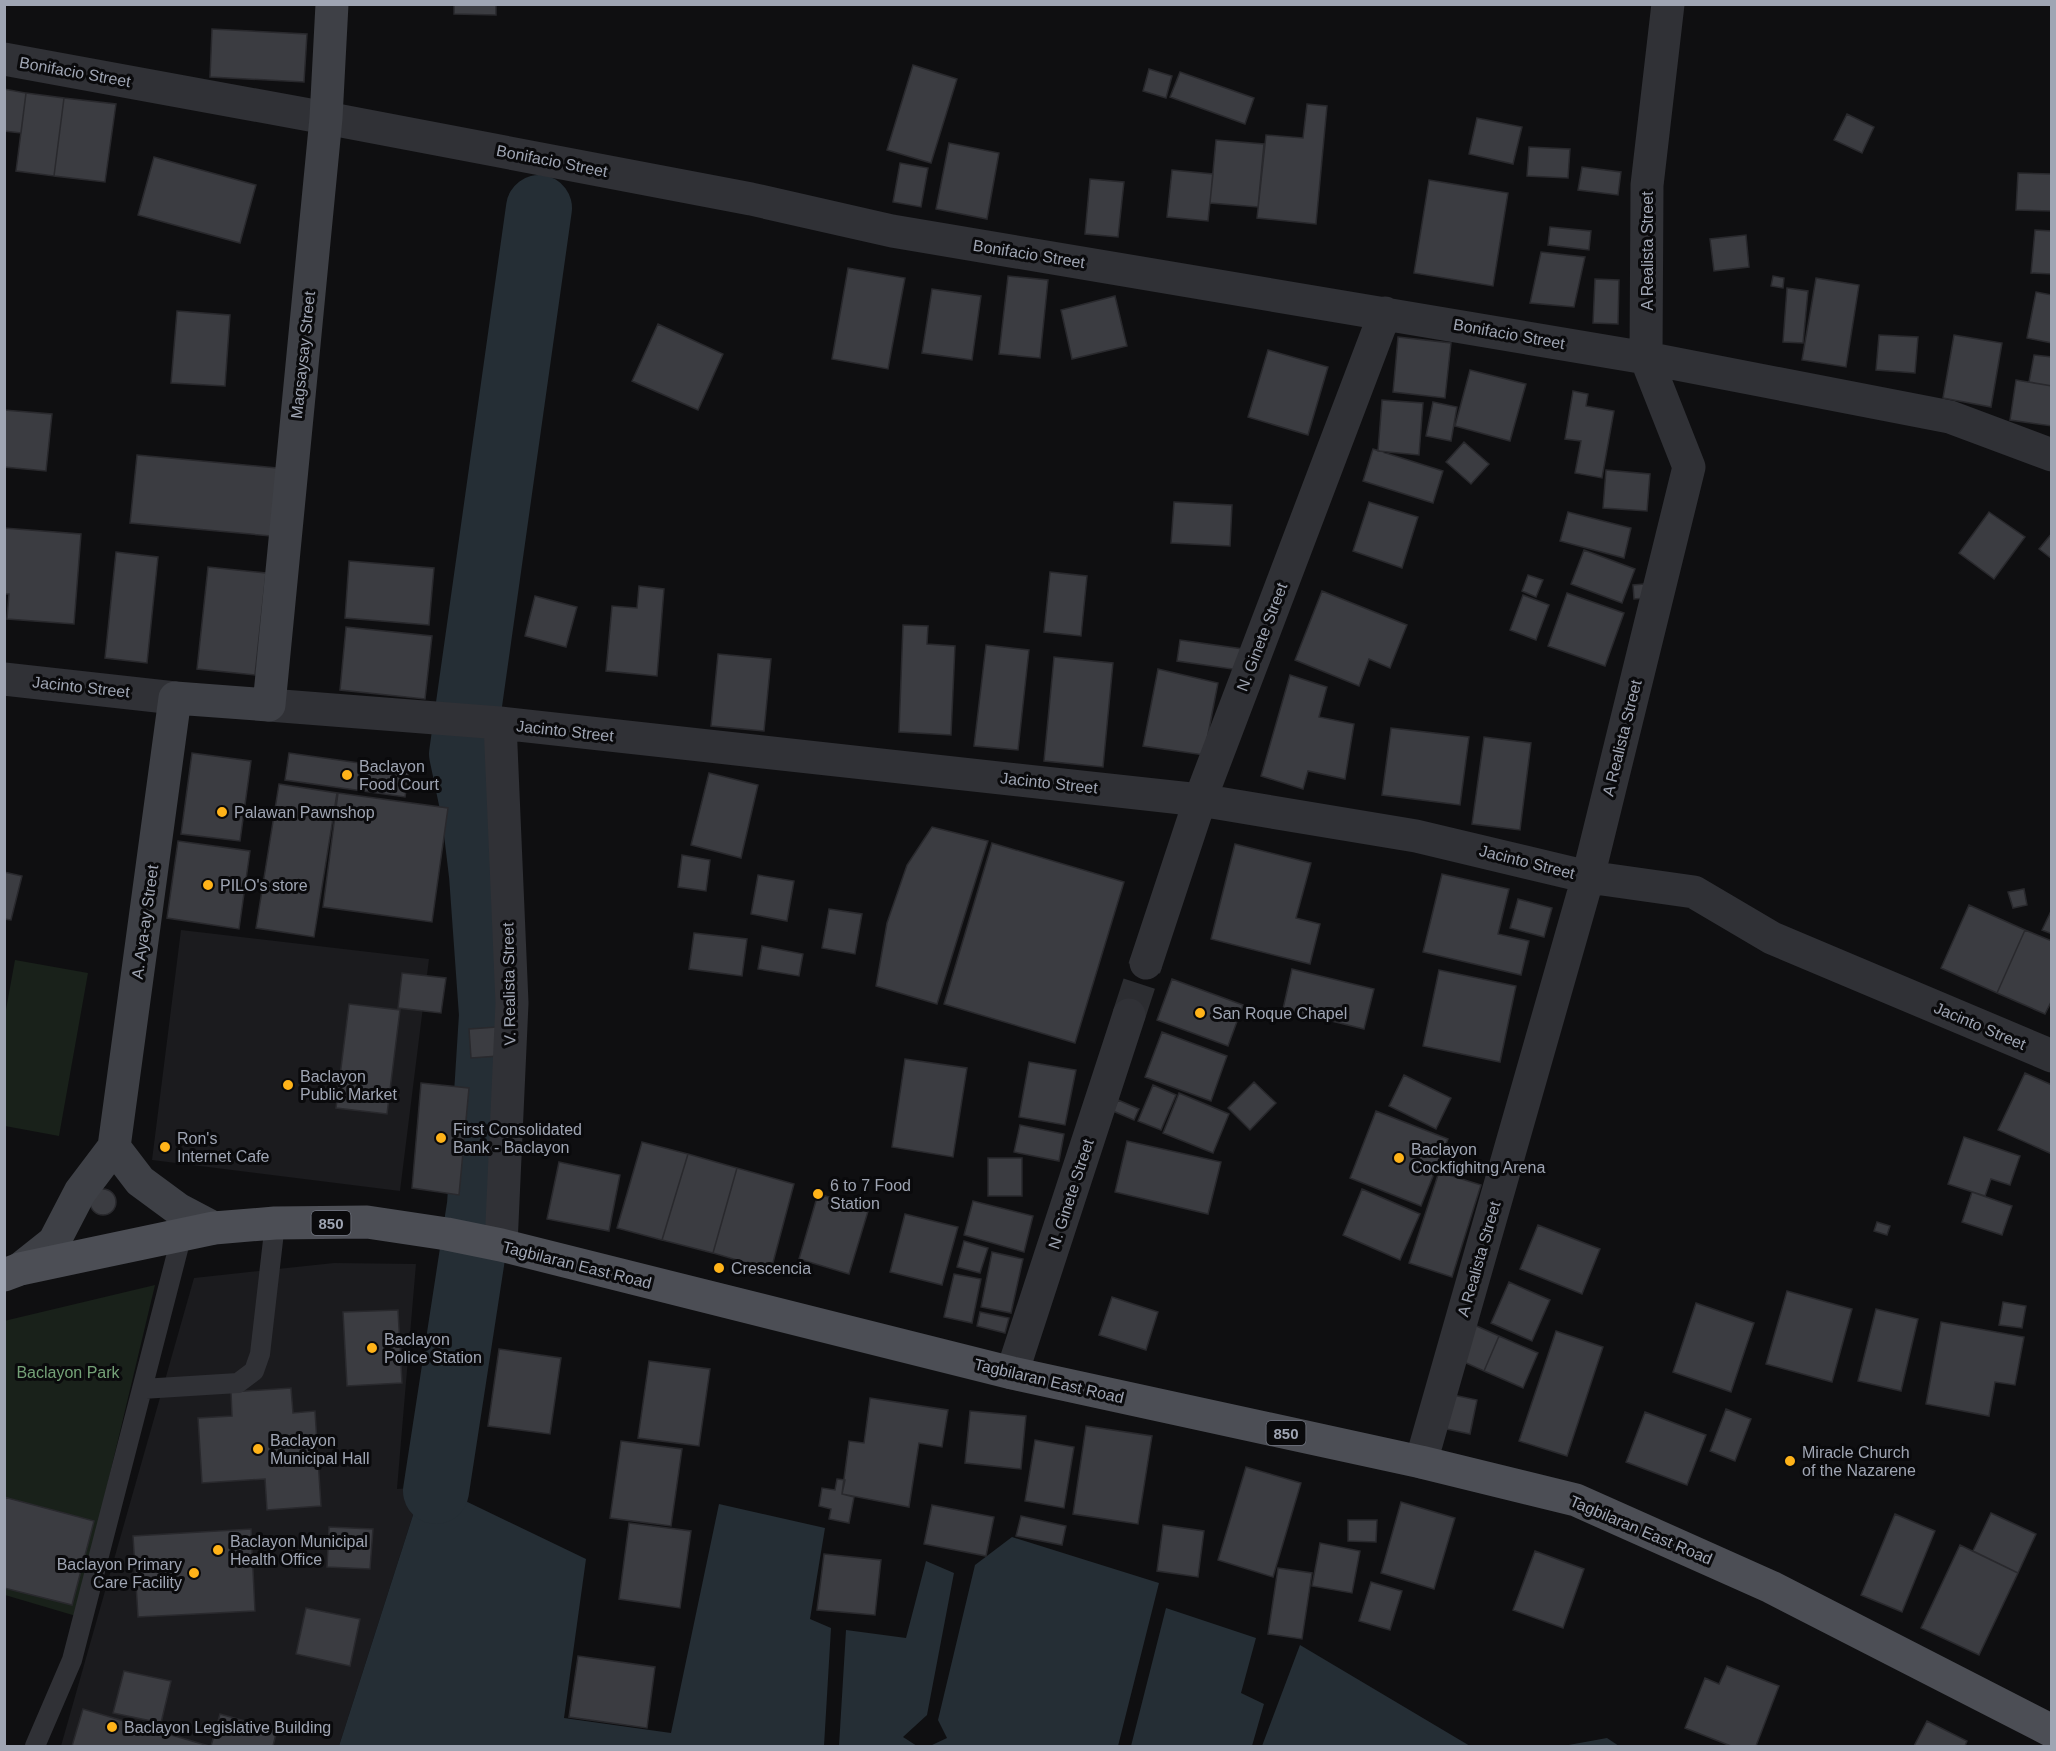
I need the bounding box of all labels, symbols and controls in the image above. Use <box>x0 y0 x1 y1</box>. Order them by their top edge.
street label: Bonifacio Street <box>18 54 133 90</box>
street label: Bonifacio Street <box>495 142 610 180</box>
street label: A Realista Street <box>1639 191 1656 311</box>
street label: Bonifacio Street <box>972 237 1087 271</box>
street label: Magsaysay Street <box>288 290 318 420</box>
street label: Bonifacio Street <box>1452 316 1567 352</box>
street label: N. Ginete Street <box>1234 580 1291 694</box>
street label: Jacinto Street <box>31 673 131 701</box>
street label: A Realista Street <box>1599 678 1645 798</box>
street label: Jacinto Street <box>515 717 615 745</box>
place label: Baclayon Food Court <box>359 758 440 793</box>
marker: Baclayon Food Court <box>340 768 354 782</box>
street label: Jacinto Street <box>999 769 1099 797</box>
place label: Palawan Pawnshop <box>234 804 375 821</box>
marker: Palawan Pawnshop <box>215 805 229 819</box>
street label: Jacinto Street <box>1477 842 1577 882</box>
street label: A. Aya-ay Street <box>129 863 162 980</box>
place label: PILO's store <box>220 877 308 894</box>
marker: PILO's store <box>201 878 215 892</box>
street label: V. Realista Street <box>499 922 519 1046</box>
street label: Jacinto Street <box>1932 999 2029 1053</box>
place label: San Roque Chapel <box>1212 1005 1347 1022</box>
marker: San Roque Chapel <box>1193 1006 1207 1020</box>
place label: Baclayon Public Market <box>300 1068 397 1103</box>
marker: Baclayon Public Market <box>281 1078 295 1092</box>
place label: First Consolidated Bank - Baclayon <box>453 1121 582 1156</box>
place label: Ron's Internet Cafe <box>177 1130 270 1165</box>
marker: First Consolidated Bank - Baclayon <box>434 1131 448 1145</box>
street label: N. Ginete Street <box>1045 1136 1097 1251</box>
marker: Ron's Internet Cafe <box>158 1140 172 1154</box>
place label: Baclayon Cockfighitng Arena <box>1411 1141 1545 1176</box>
marker: Baclayon Cockfighitng Arena <box>1392 1151 1406 1165</box>
place label: 6 to 7 Food Station <box>830 1177 911 1212</box>
marker: 6 to 7 Food Station <box>811 1187 825 1201</box>
street label: A Realista Street <box>1454 1199 1504 1319</box>
road number: 850 <box>312 1211 350 1235</box>
street label: Tagbilaran East Road <box>501 1238 653 1292</box>
place label: Crescencia <box>731 1260 811 1277</box>
marker: Crescencia <box>712 1261 726 1275</box>
place label: Baclayon Police Station <box>384 1331 482 1366</box>
marker: Baclayon Police Station <box>365 1341 379 1355</box>
street label: Tagbilaran East Road <box>973 1356 1125 1406</box>
park label: Baclayon Park <box>16 1364 121 1381</box>
road number: 850 <box>1266 1421 1306 1445</box>
place label: Baclayon Municipal Hall <box>270 1432 370 1467</box>
marker: Baclayon Municipal Hall <box>251 1442 265 1456</box>
place label: Miracle Church of the Nazarene <box>1802 1444 1916 1479</box>
marker: Miracle Church of the Nazarene <box>1783 1454 1797 1468</box>
street label: Tagbilaran East Road <box>1567 1492 1715 1568</box>
place label: Baclayon Municipal Health Office <box>230 1533 368 1568</box>
marker: Baclayon Municipal Health Office <box>211 1543 225 1557</box>
place label: Baclayon Primary Care Facility <box>57 1556 182 1591</box>
marker: Baclayon Primary Care Facility <box>187 1566 201 1580</box>
place label: Baclayon Legislative Building <box>124 1719 331 1736</box>
marker: Baclayon Legislative Building <box>105 1720 119 1734</box>

